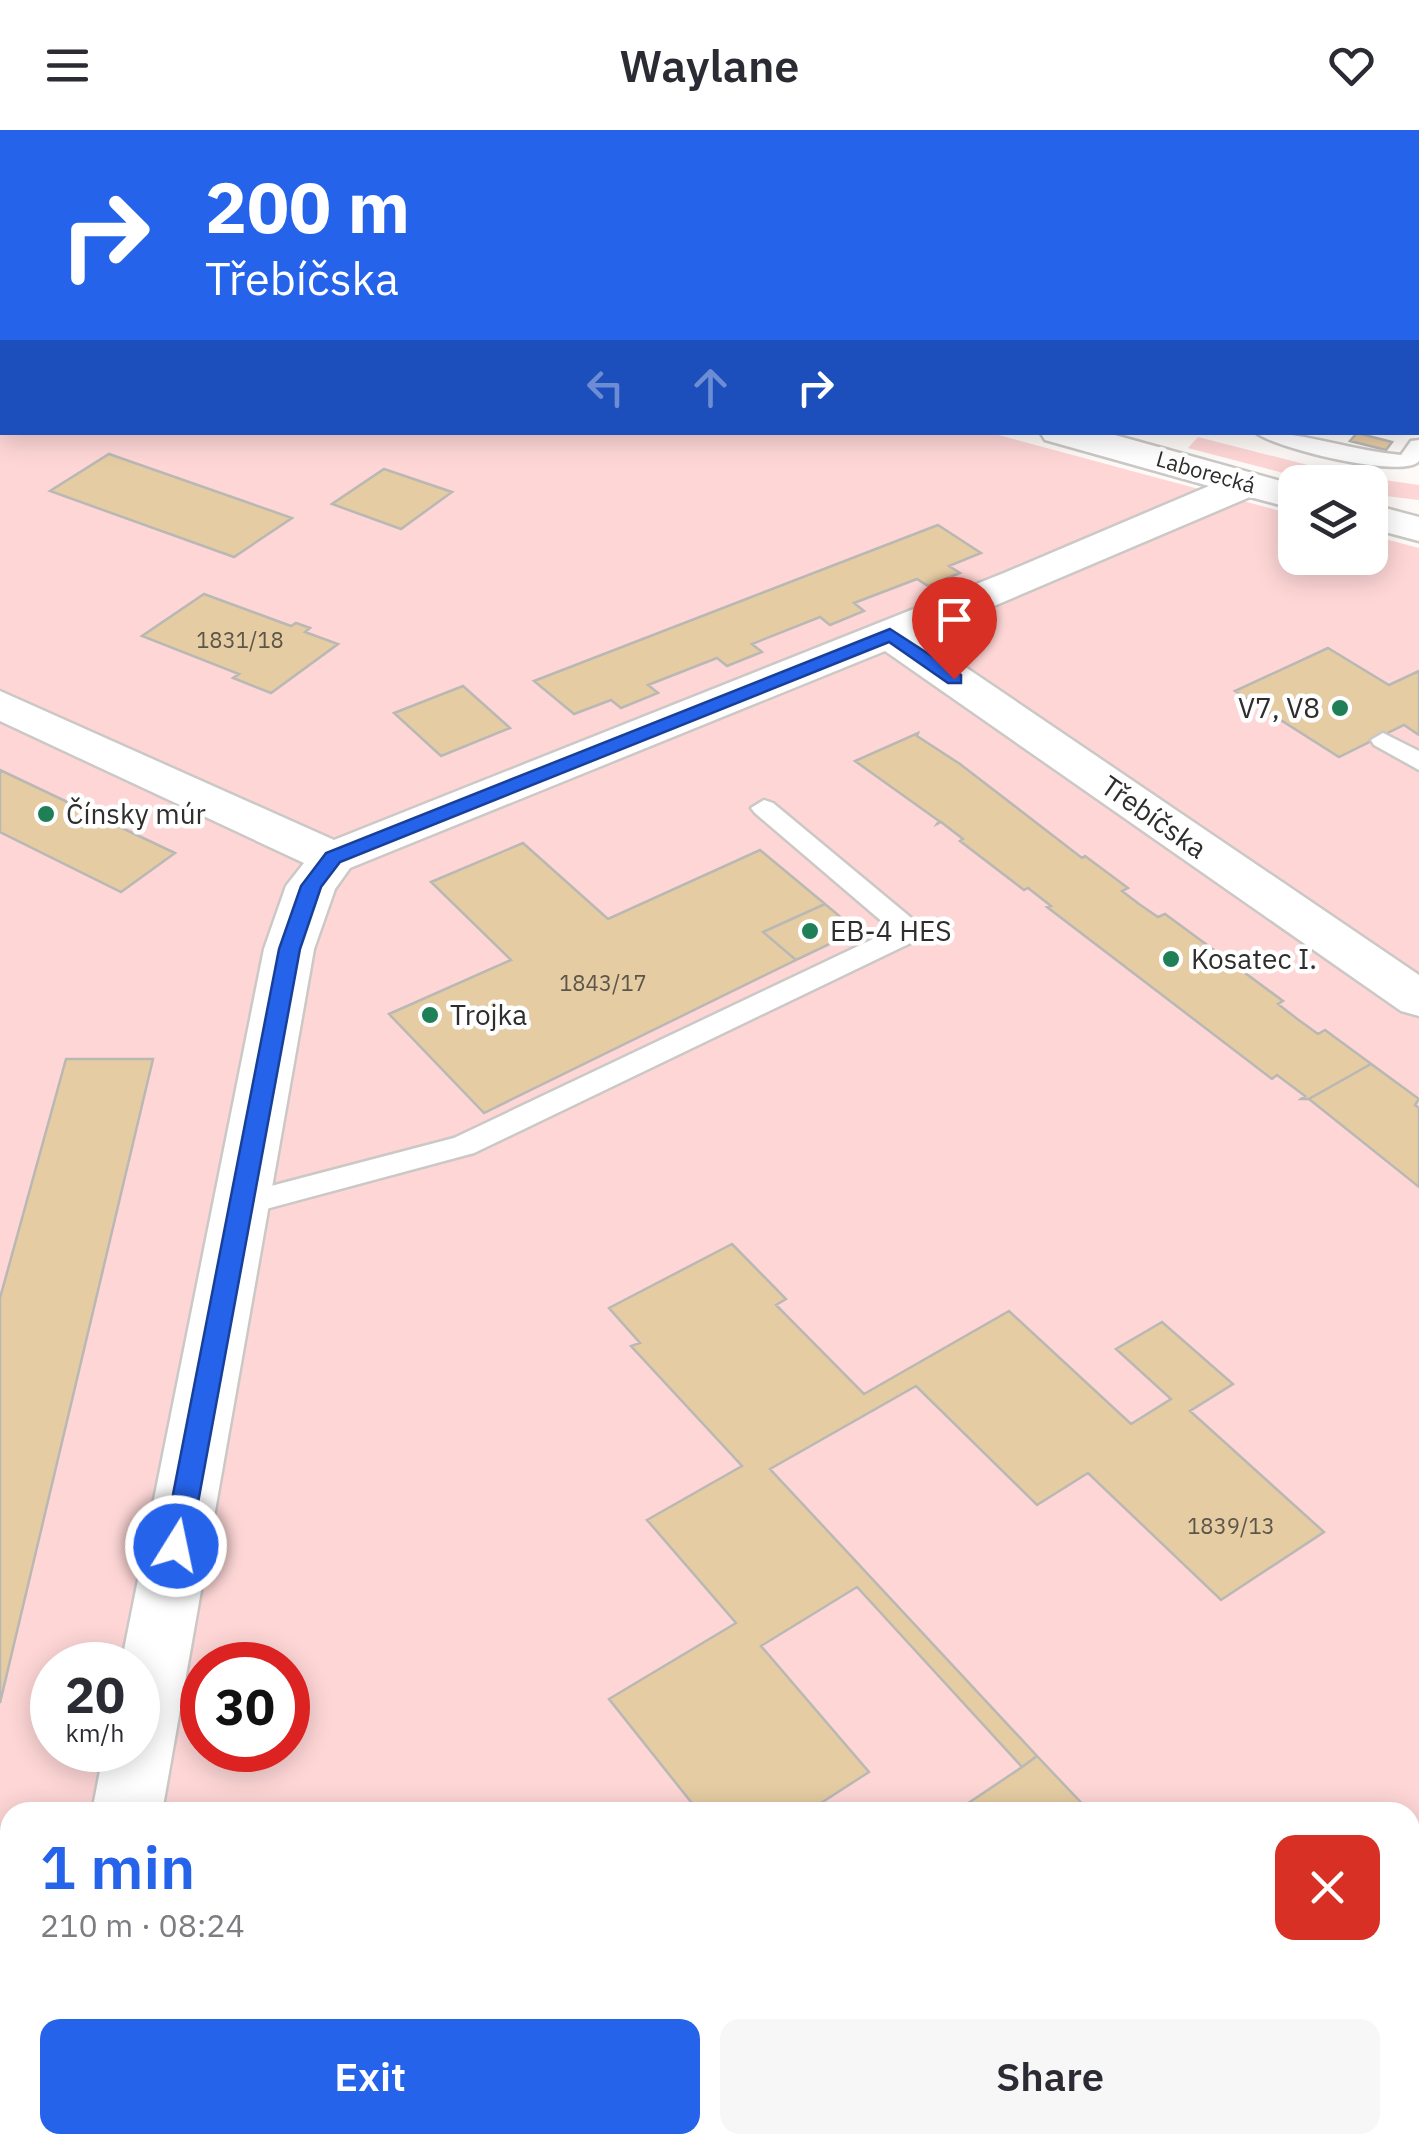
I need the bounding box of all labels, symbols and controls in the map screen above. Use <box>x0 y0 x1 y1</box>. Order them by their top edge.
text: Waylane <box>620 36 799 94</box>
icon: menu <box>40 38 95 93</box>
icon: heart <box>1324 38 1379 93</box>
text: 200 m <box>205 161 410 252</box>
icon: right <box>40 170 170 300</box>
text: Třebíčska <box>205 249 399 307</box>
icon: left <box>578 360 633 415</box>
icon: ahead <box>683 360 738 415</box>
icon: right <box>788 360 843 415</box>
street label: Laborecká <box>1153 443 1259 500</box>
map controls <box>1278 465 1388 575</box>
button: layers <box>1278 465 1388 575</box>
pin <box>912 577 997 680</box>
icon: arrive <box>927 592 982 647</box>
house number: 1831/18 <box>196 625 284 654</box>
place label: V7, V8 <box>1238 689 1320 726</box>
marker: V7, V8 <box>1329 697 1351 719</box>
street label: Třebíčska <box>1094 767 1214 866</box>
place label: Čínsky múr <box>66 795 206 832</box>
marker: Čínsky múr <box>35 803 57 825</box>
place label: EB-4 HES <box>830 912 952 949</box>
marker: EB-4 HES <box>799 920 821 942</box>
place label: Kosatec I. <box>1191 940 1317 977</box>
marker: Kosatec I. <box>1160 948 1182 970</box>
house number: 1843/17 <box>559 968 647 997</box>
place label: Trojka <box>450 996 527 1033</box>
marker: Trojka <box>419 1004 441 1026</box>
position arrow <box>124 1494 228 1598</box>
house number: 1839/13 <box>1187 1511 1275 1540</box>
speed limit sign: 30 <box>180 1642 310 1772</box>
text: 20 <box>65 1662 125 1727</box>
text: km/h <box>66 1716 124 1749</box>
text: 1 min <box>40 1827 195 1906</box>
button: close <box>1275 1835 1380 1940</box>
text: 210 m · 08:24 <box>40 1904 245 1946</box>
button: Exit <box>40 2019 700 2134</box>
button: Share <box>720 2019 1380 2134</box>

